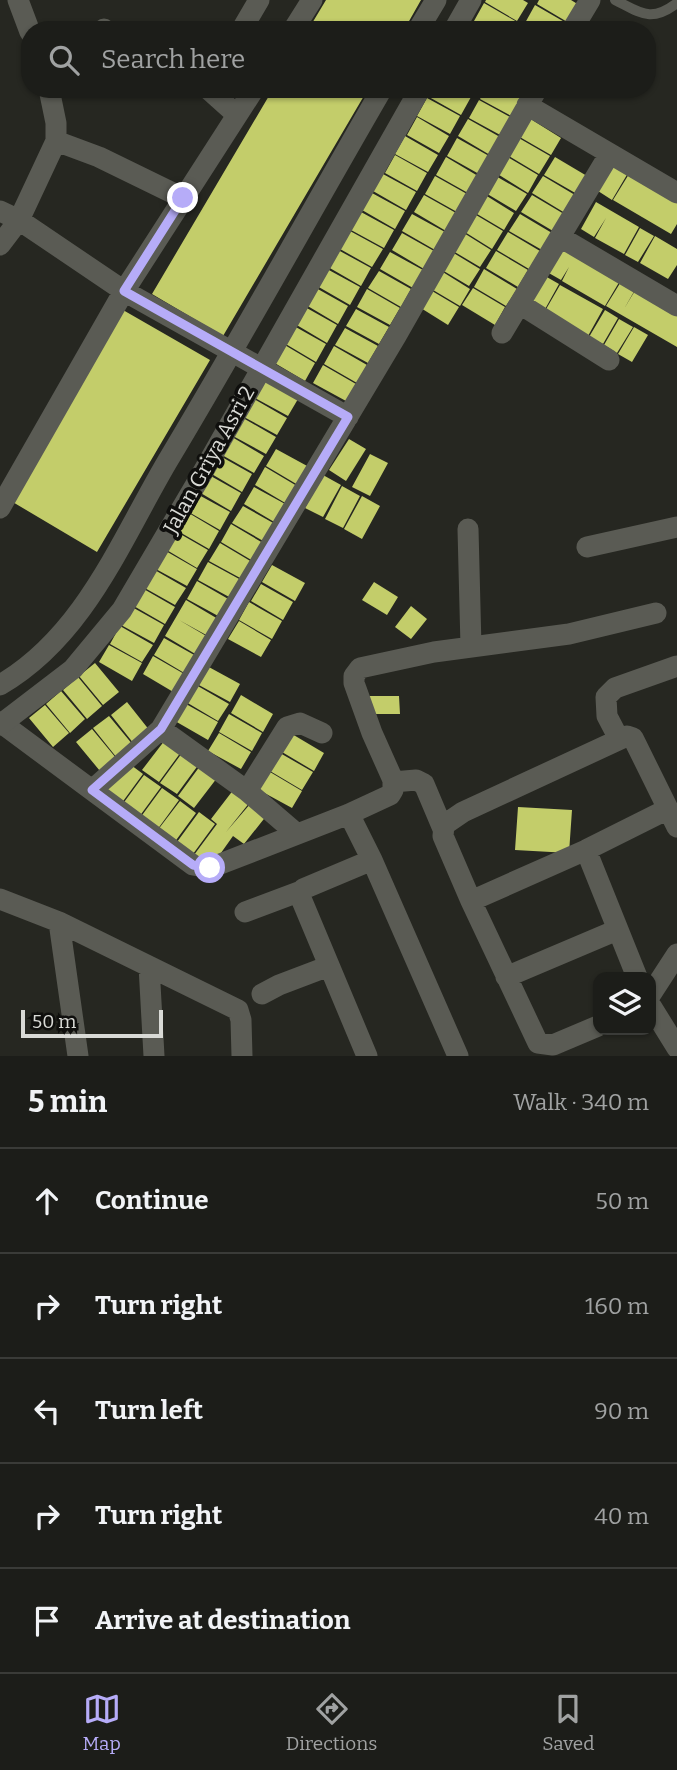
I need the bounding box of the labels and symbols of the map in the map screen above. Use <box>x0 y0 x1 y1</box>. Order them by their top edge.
route end <box>167 182 198 213</box>
street label: Jalan Griya Asri 2 <box>157 382 260 539</box>
route start <box>194 852 225 883</box>
scale bar <box>21 1007 163 1039</box>

